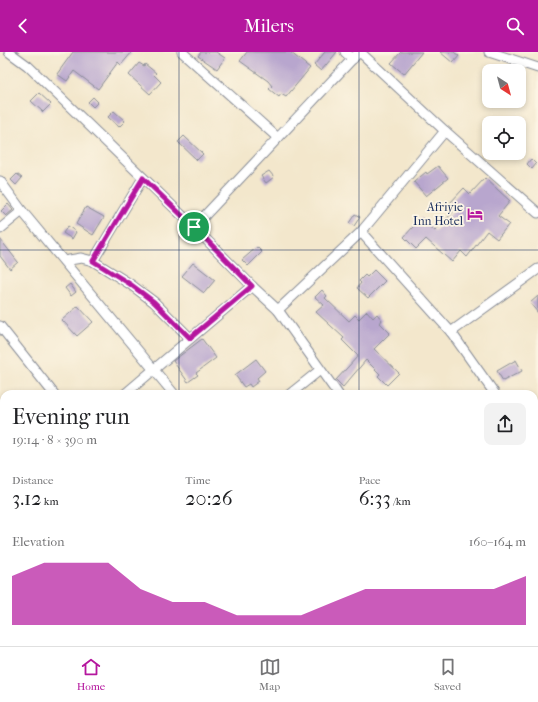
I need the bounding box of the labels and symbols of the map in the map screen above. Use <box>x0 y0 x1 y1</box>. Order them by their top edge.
north arrow <box>482 64 526 108</box>
place label: Afriyie Inn Hotel <box>413 200 464 228</box>
hotel icon: Afriyie Inn Hotel <box>466 205 484 223</box>
pin <box>177 210 211 244</box>

